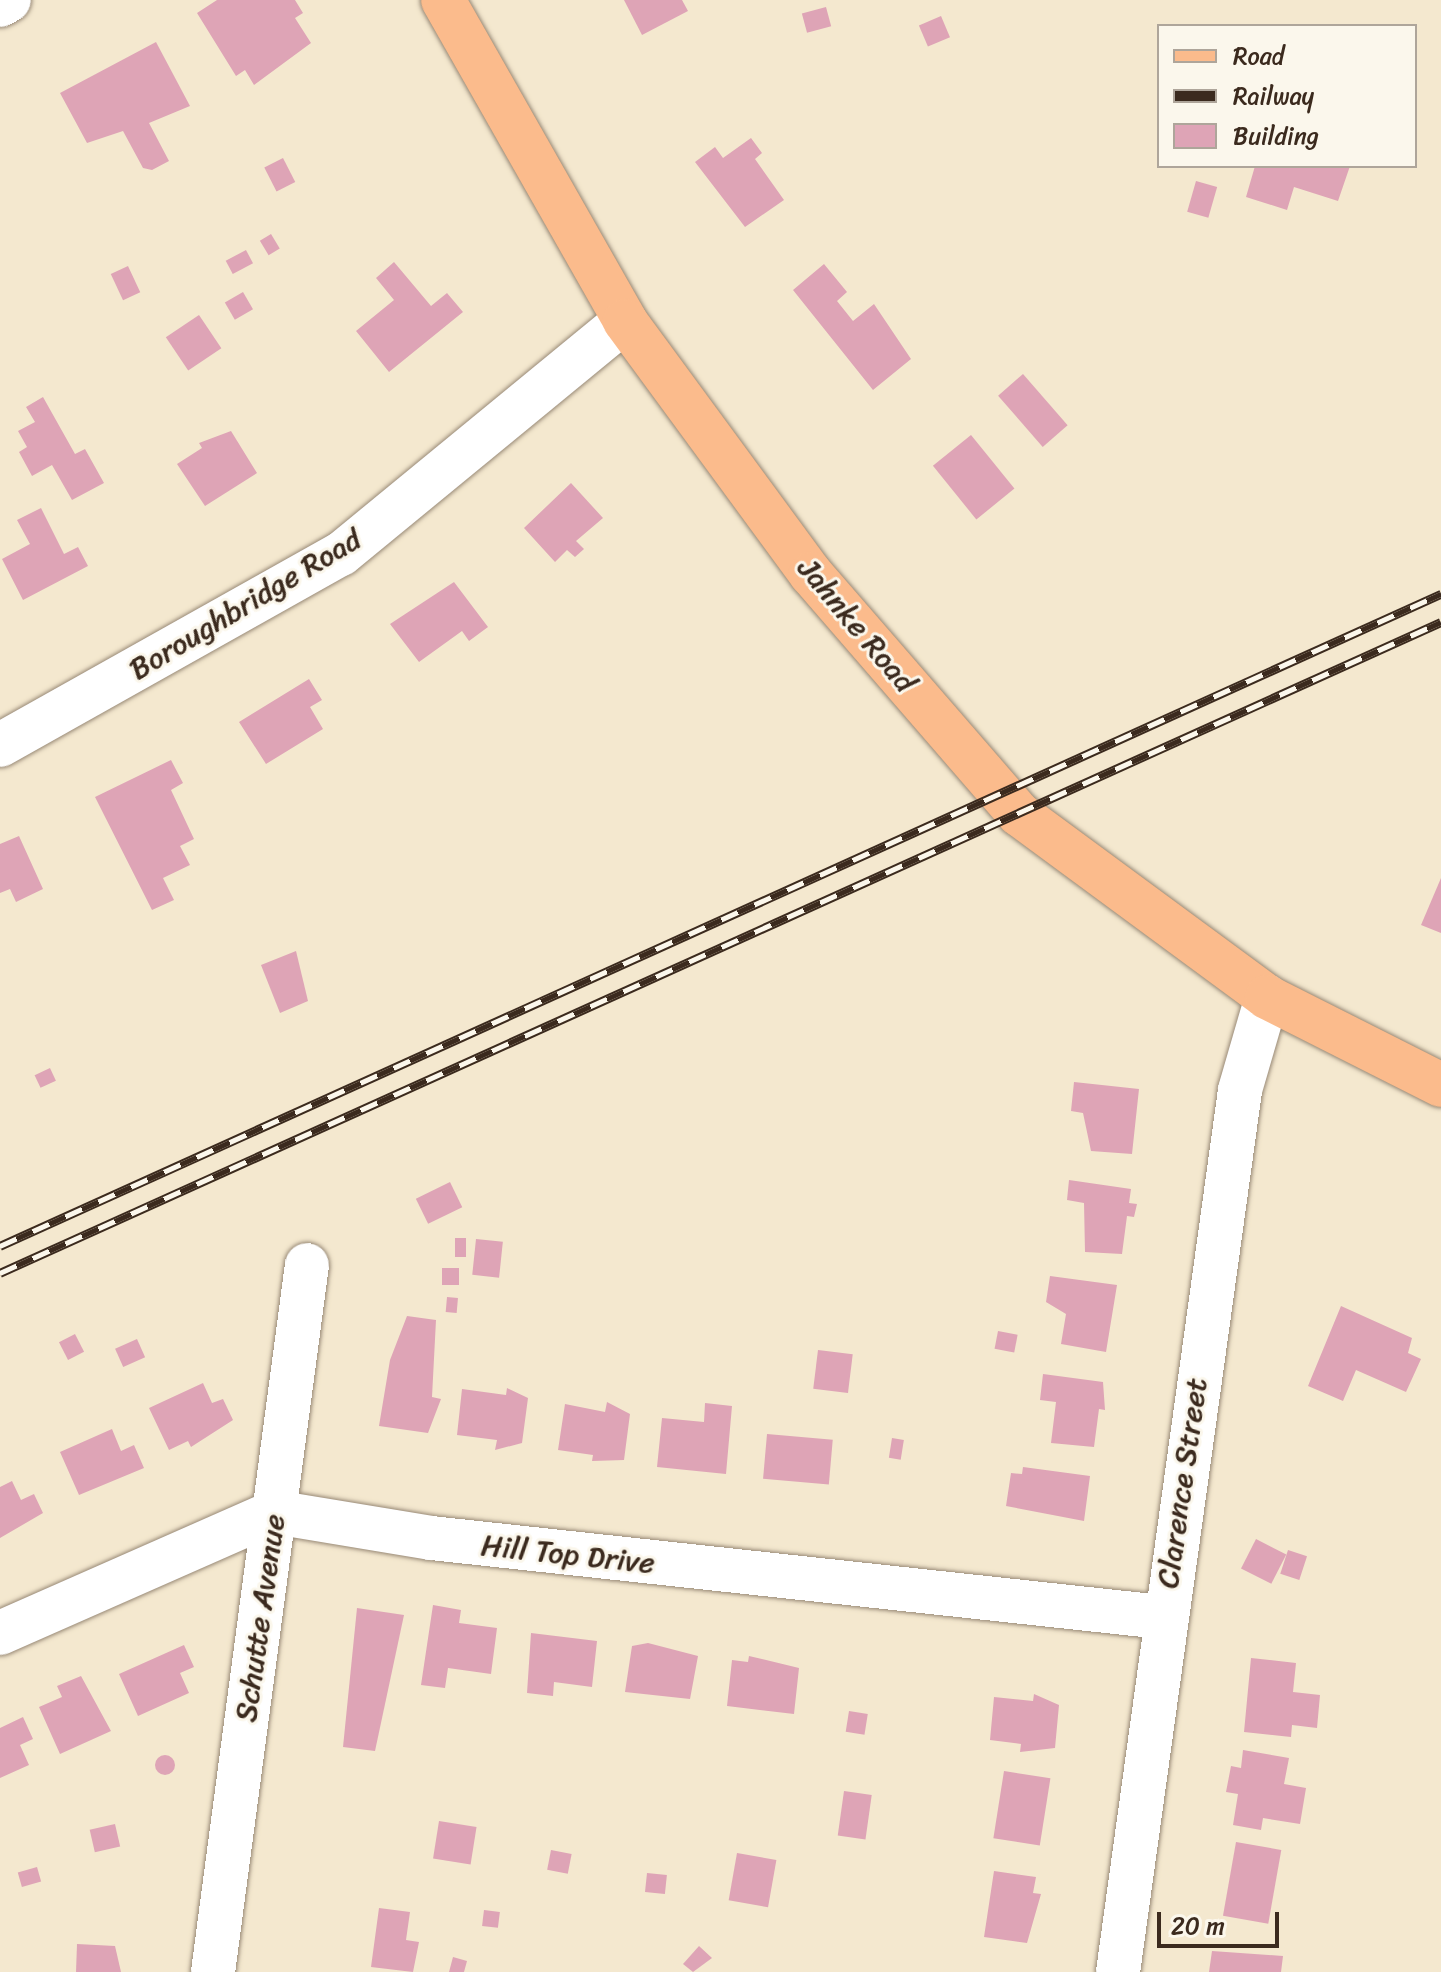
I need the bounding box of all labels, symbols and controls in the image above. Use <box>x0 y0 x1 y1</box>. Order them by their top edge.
legend <box>1157 24 1417 168</box>
text: Road <box>1233 35 1284 77</box>
text: Railway <box>1233 75 1314 117</box>
text: Building <box>1233 115 1319 157</box>
street label: Boroughbridge Road <box>122 521 368 687</box>
street label: Jahnke Road <box>790 550 924 700</box>
street label: Clarence Street <box>1150 1376 1214 1590</box>
street label: Schutte Avenue <box>228 1512 292 1724</box>
street label: Hill Top Drive <box>479 1527 657 1581</box>
scale bar <box>1161 1896 1283 1946</box>
text: 20 m <box>1171 1905 1225 1947</box>

